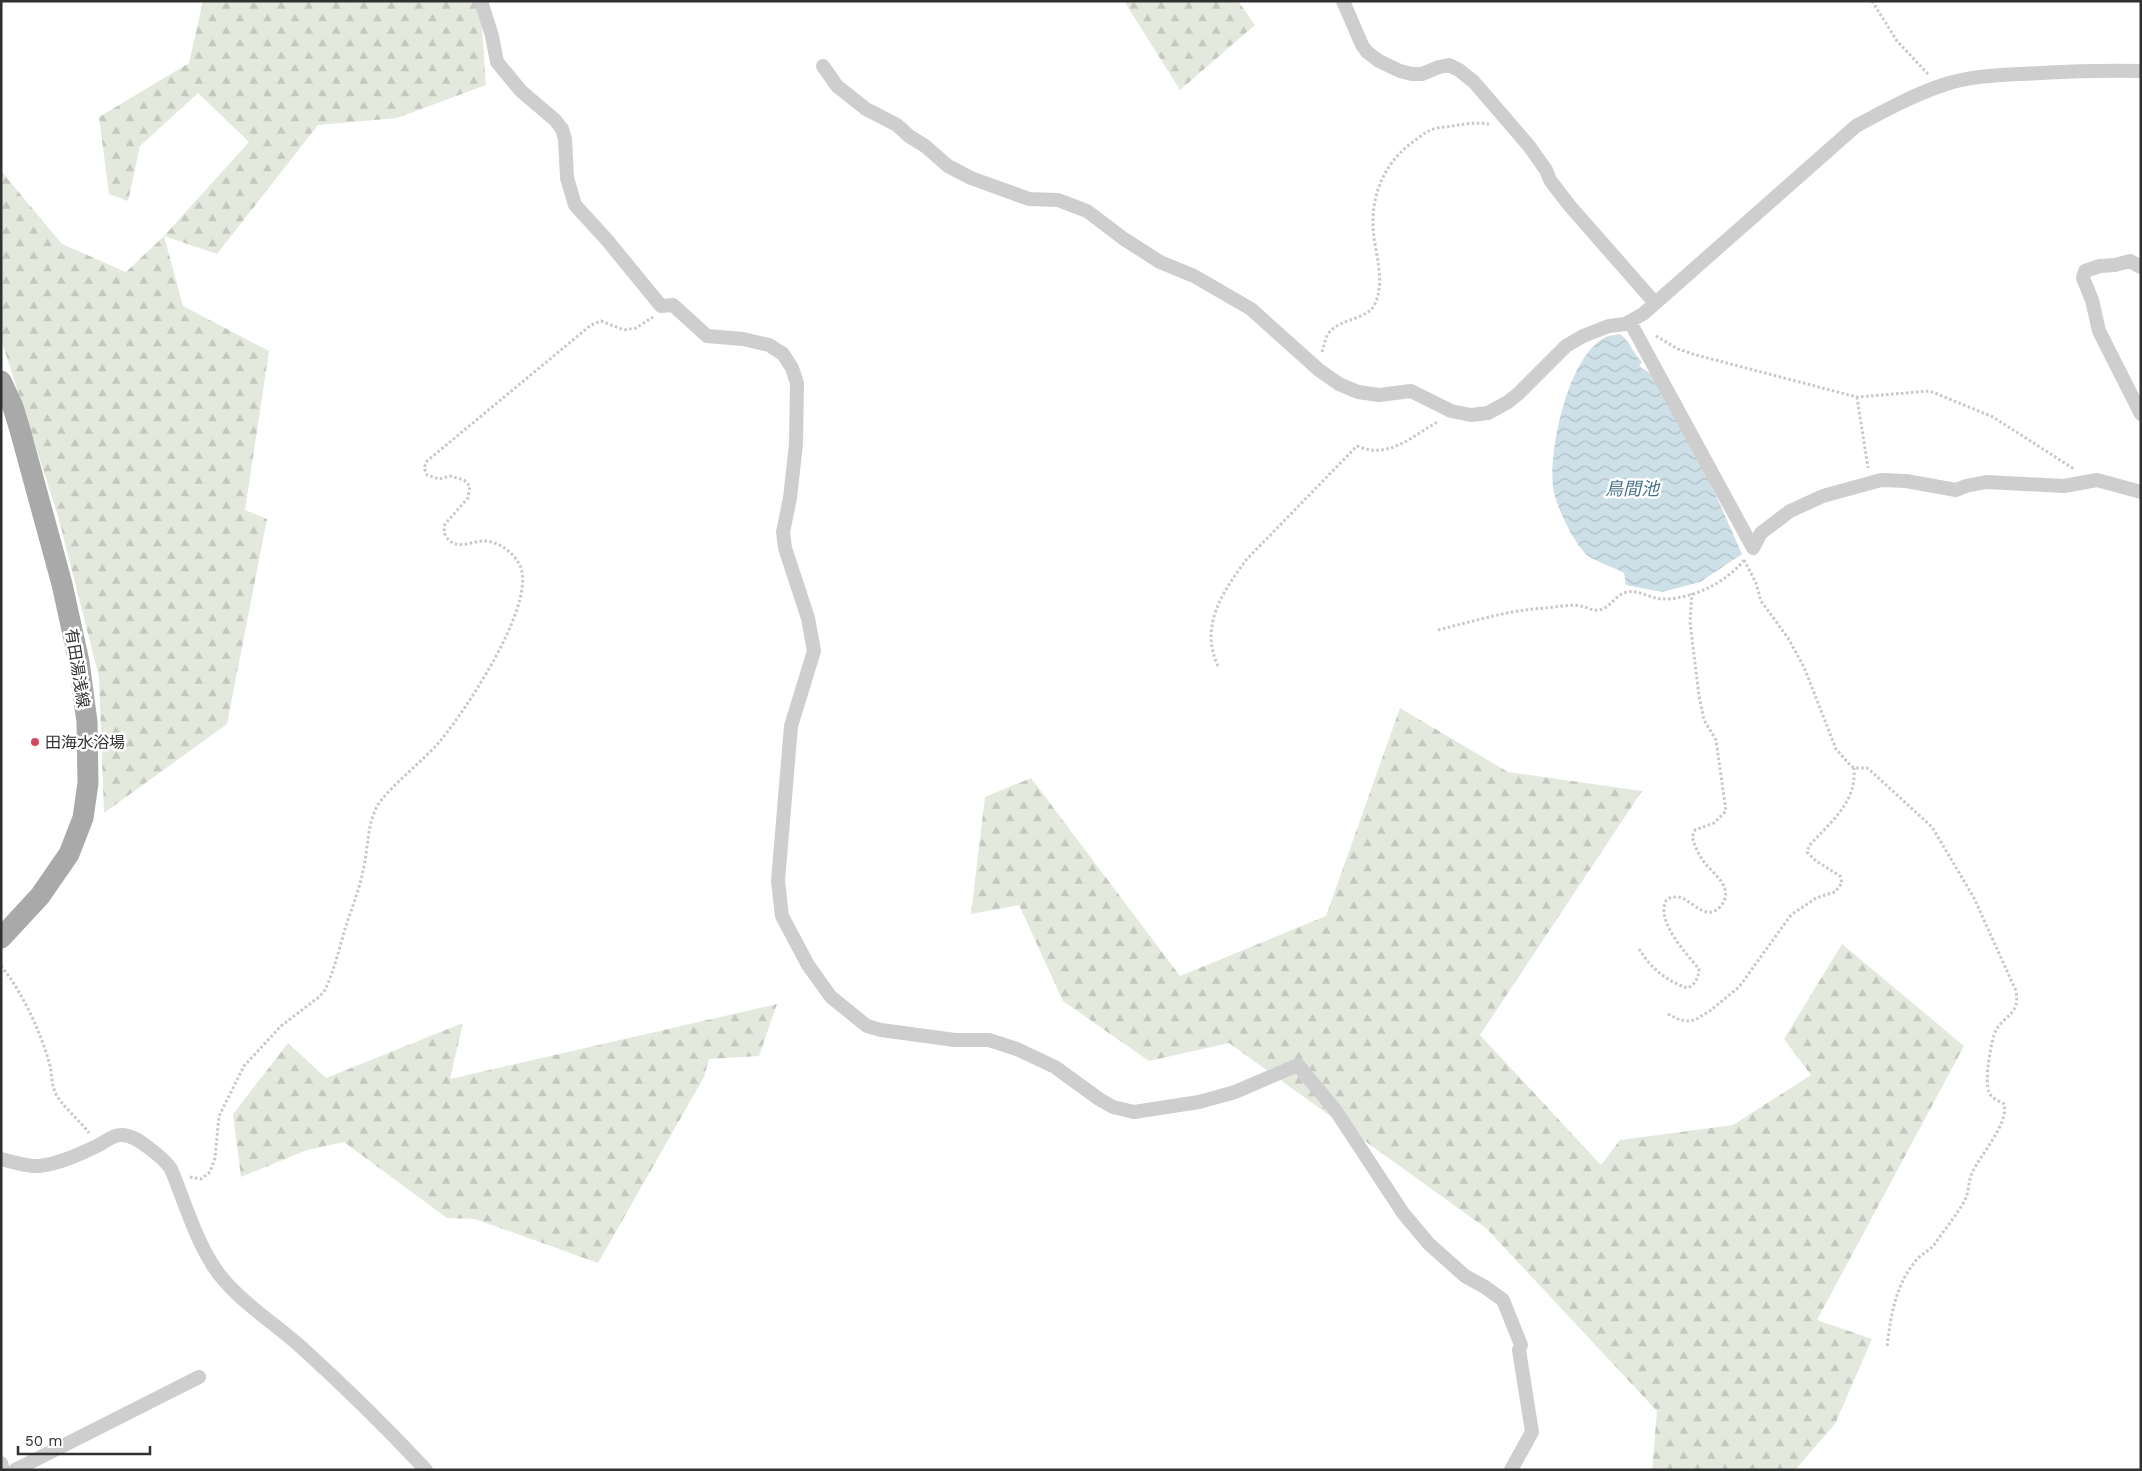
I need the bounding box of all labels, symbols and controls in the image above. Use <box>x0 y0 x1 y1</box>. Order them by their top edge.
water label: 鳥間池 <box>1605 478 1661 499</box>
street label: 有田湯浅線 <box>62 627 93 709</box>
place label: 田海水浴場 <box>45 733 125 752</box>
marker: 田海水浴場 <box>29 736 41 748</box>
scale bar <box>18 1424 150 1456</box>
text: 50 m <box>25 1432 62 1450</box>

